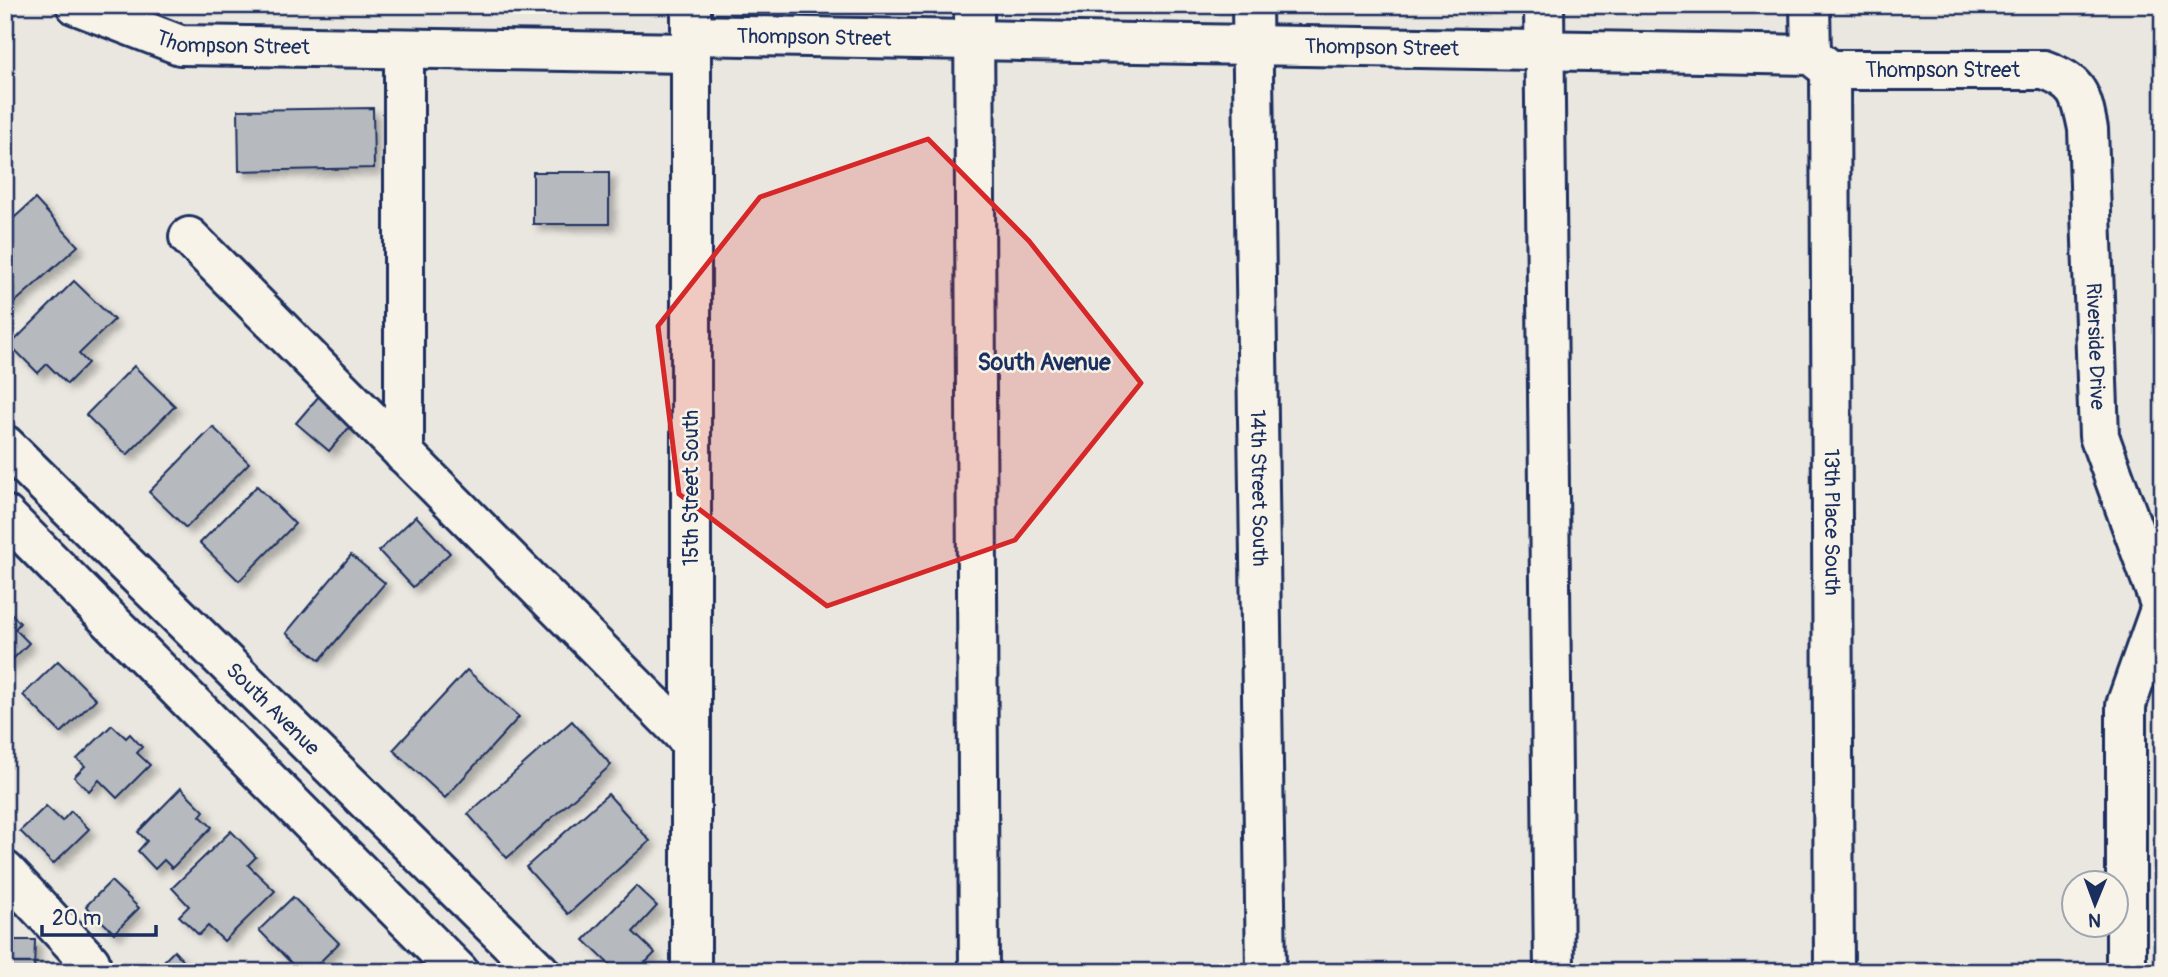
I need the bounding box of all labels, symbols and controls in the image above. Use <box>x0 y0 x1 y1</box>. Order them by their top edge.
street label: Thompson Street <box>736 23 892 53</box>
street label: Thompson Street <box>152 24 311 61</box>
street label: Thompson Street <box>1304 33 1460 63</box>
street label: Thompson Street <box>1865 57 2020 84</box>
street label: Riverside Drive <box>2080 282 2111 411</box>
district label: South Avenue <box>977 348 1111 377</box>
street label: 14th Street South <box>1244 409 1273 567</box>
street label: 15th Street South <box>678 410 705 566</box>
street label: 13th Place South <box>1818 448 1845 596</box>
street label: South Avenue <box>220 657 326 762</box>
north arrow <box>2060 869 2130 939</box>
scale bar <box>42 893 156 937</box>
text: 20 m <box>52 905 101 932</box>
text: N <box>2088 908 2101 932</box>

